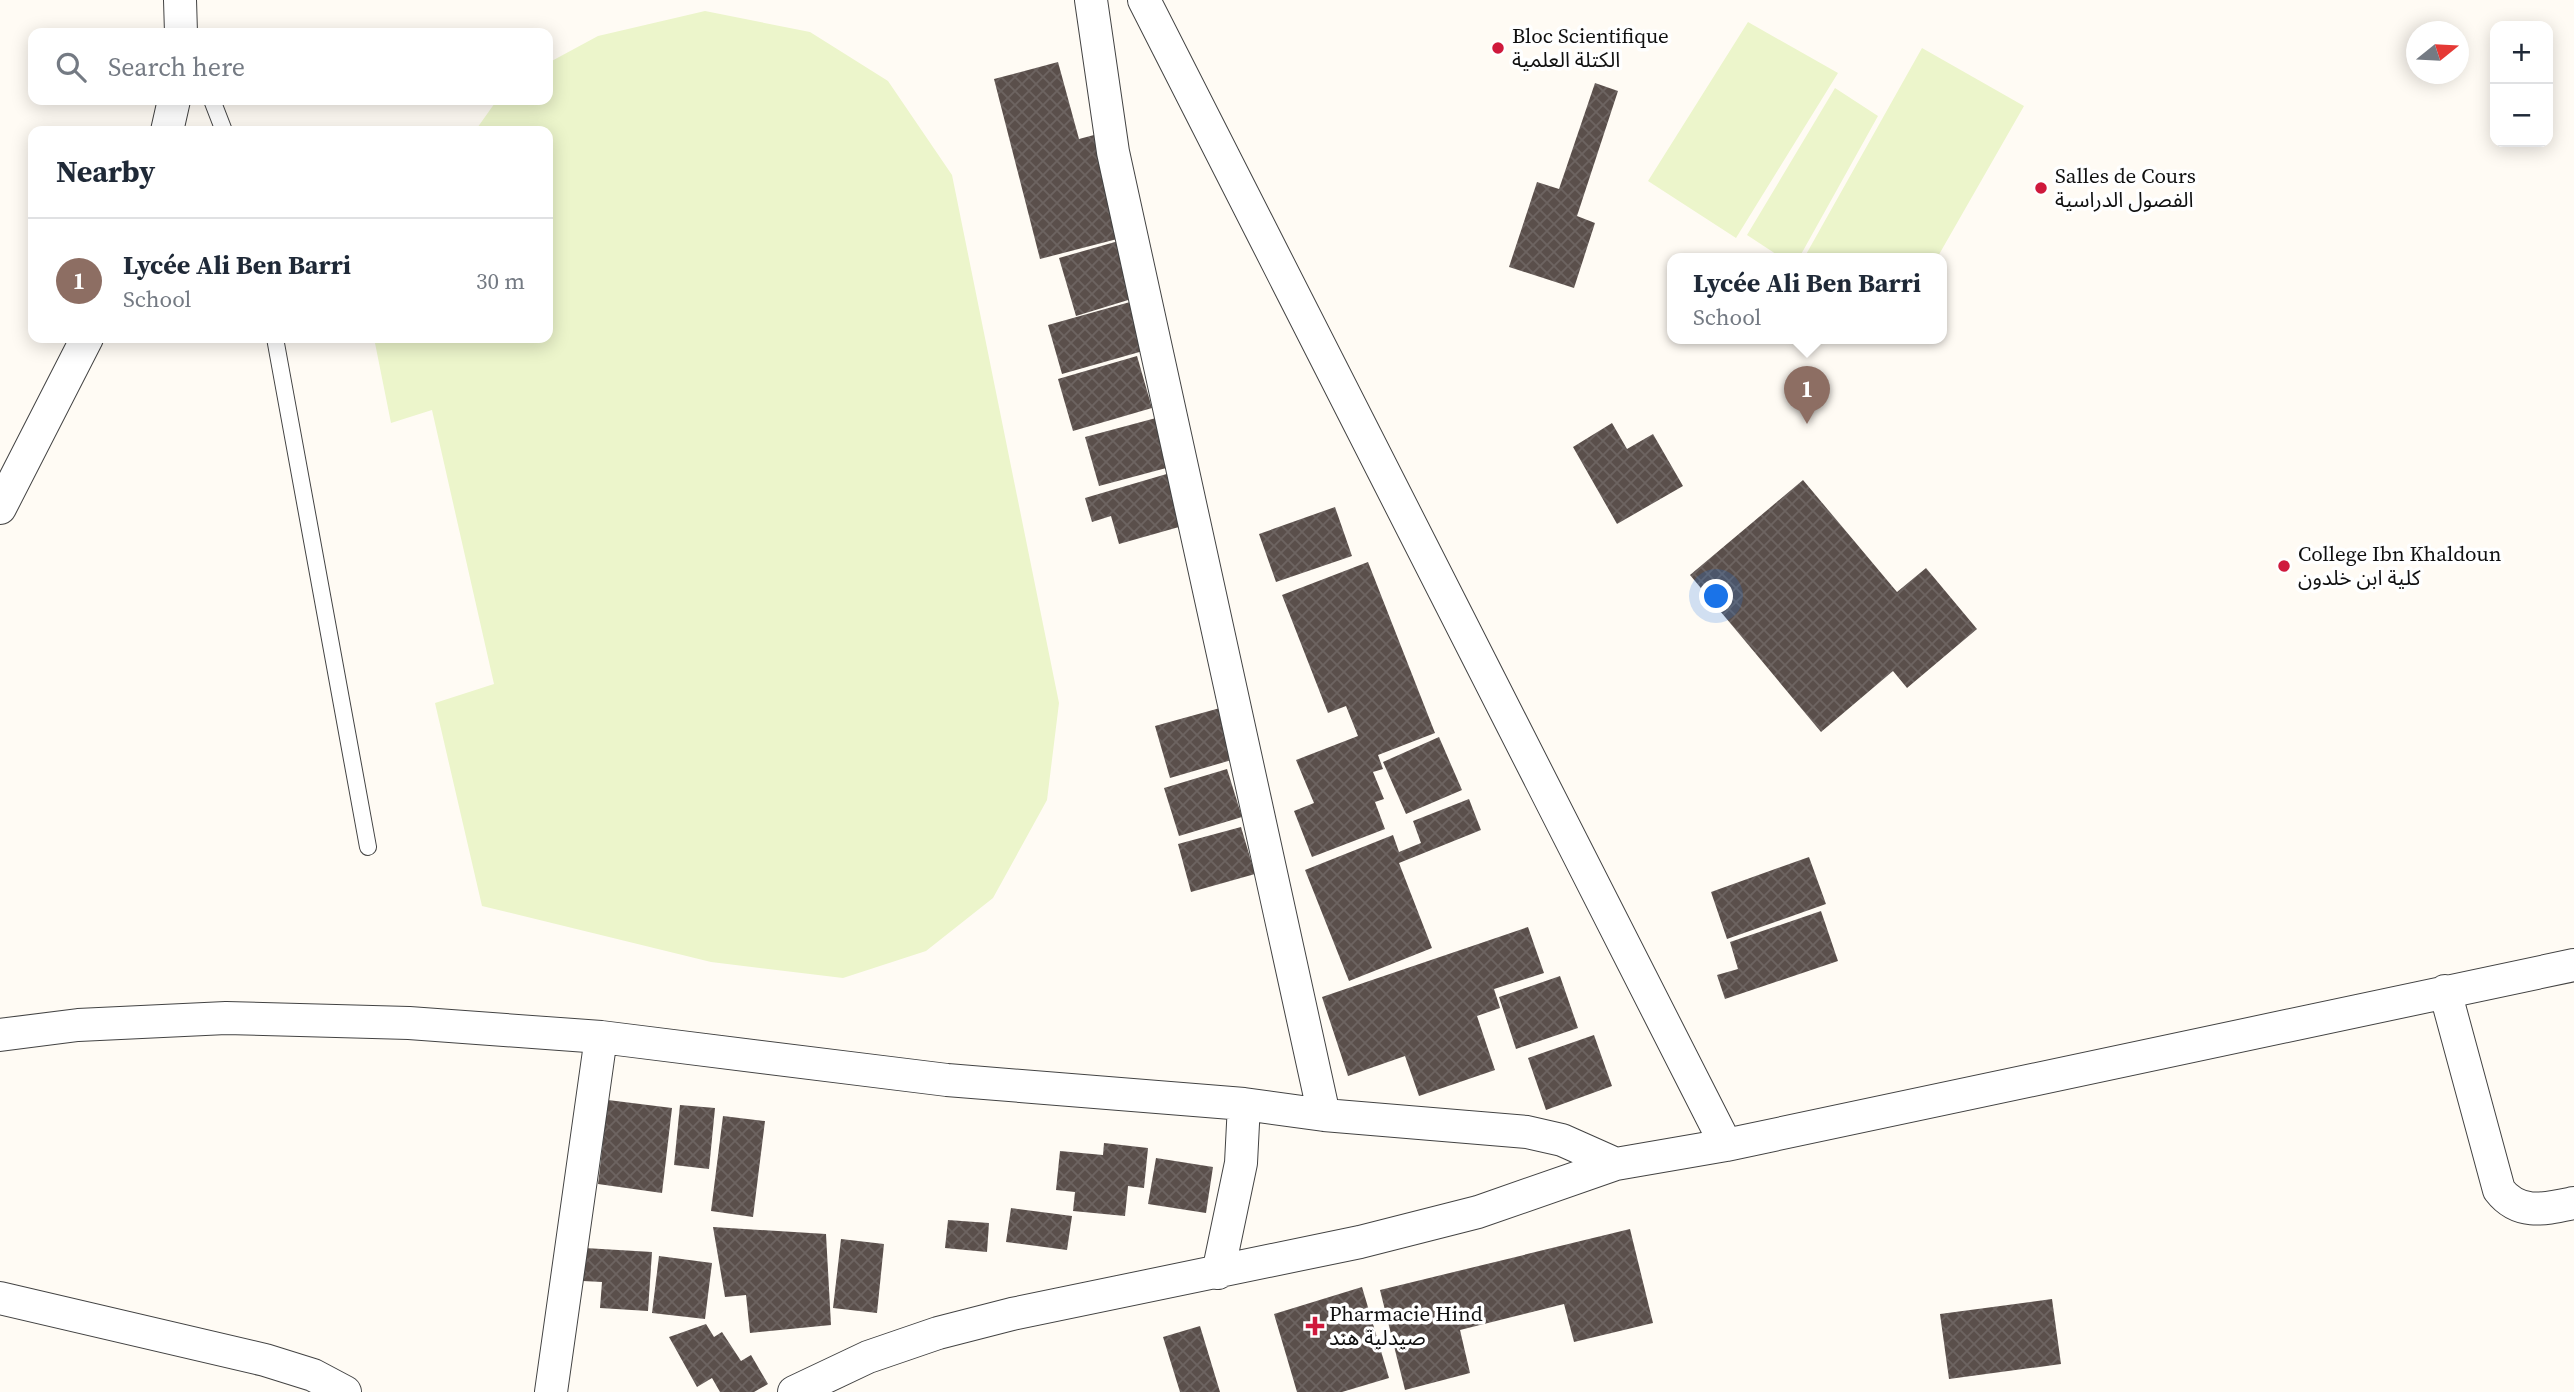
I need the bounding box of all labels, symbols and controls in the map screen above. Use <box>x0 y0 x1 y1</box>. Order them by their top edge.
place label: Bloc Scientifique الكتلة العلمية <box>1512 21 1669 74</box>
north arrow <box>2406 21 2469 84</box>
map controls <box>2490 21 2553 147</box>
button: + <box>2490 21 2553 84</box>
search box <box>28 28 553 105</box>
marker: Bloc Scientifique الكتلة العلمية <box>1490 40 1506 56</box>
icon: search <box>52 48 90 86</box>
text: Search here <box>108 49 245 85</box>
button: − <box>2490 84 2553 147</box>
text: Nearby <box>56 151 155 192</box>
place label: Salles de Cours الفصول الدراسية <box>2055 161 2196 214</box>
marker: Salles de Cours الفصول الدراسية <box>2033 180 2049 196</box>
text: Lycée Ali Ben Barri <box>123 247 351 283</box>
popup <box>1667 253 1947 344</box>
text: 1 <box>73 265 85 297</box>
text: 30 m <box>476 265 525 297</box>
text: Lycée Ali Ben Barri <box>1693 265 1921 301</box>
text: School <box>123 283 191 315</box>
text: School <box>1693 301 1761 333</box>
pin: 1 <box>1784 366 1830 424</box>
place label: College Ibn Khaldoun كلية ابن خلدون <box>2298 539 2502 592</box>
marker: College Ibn Khaldoun كلية ابن خلدون <box>2276 558 2292 574</box>
your location <box>1699 579 1733 613</box>
place label: Pharmacie Hind صيدلية هند <box>1329 1299 1483 1352</box>
marker: Pharmacie Hind صيدلية هند <box>1307 1318 1323 1334</box>

